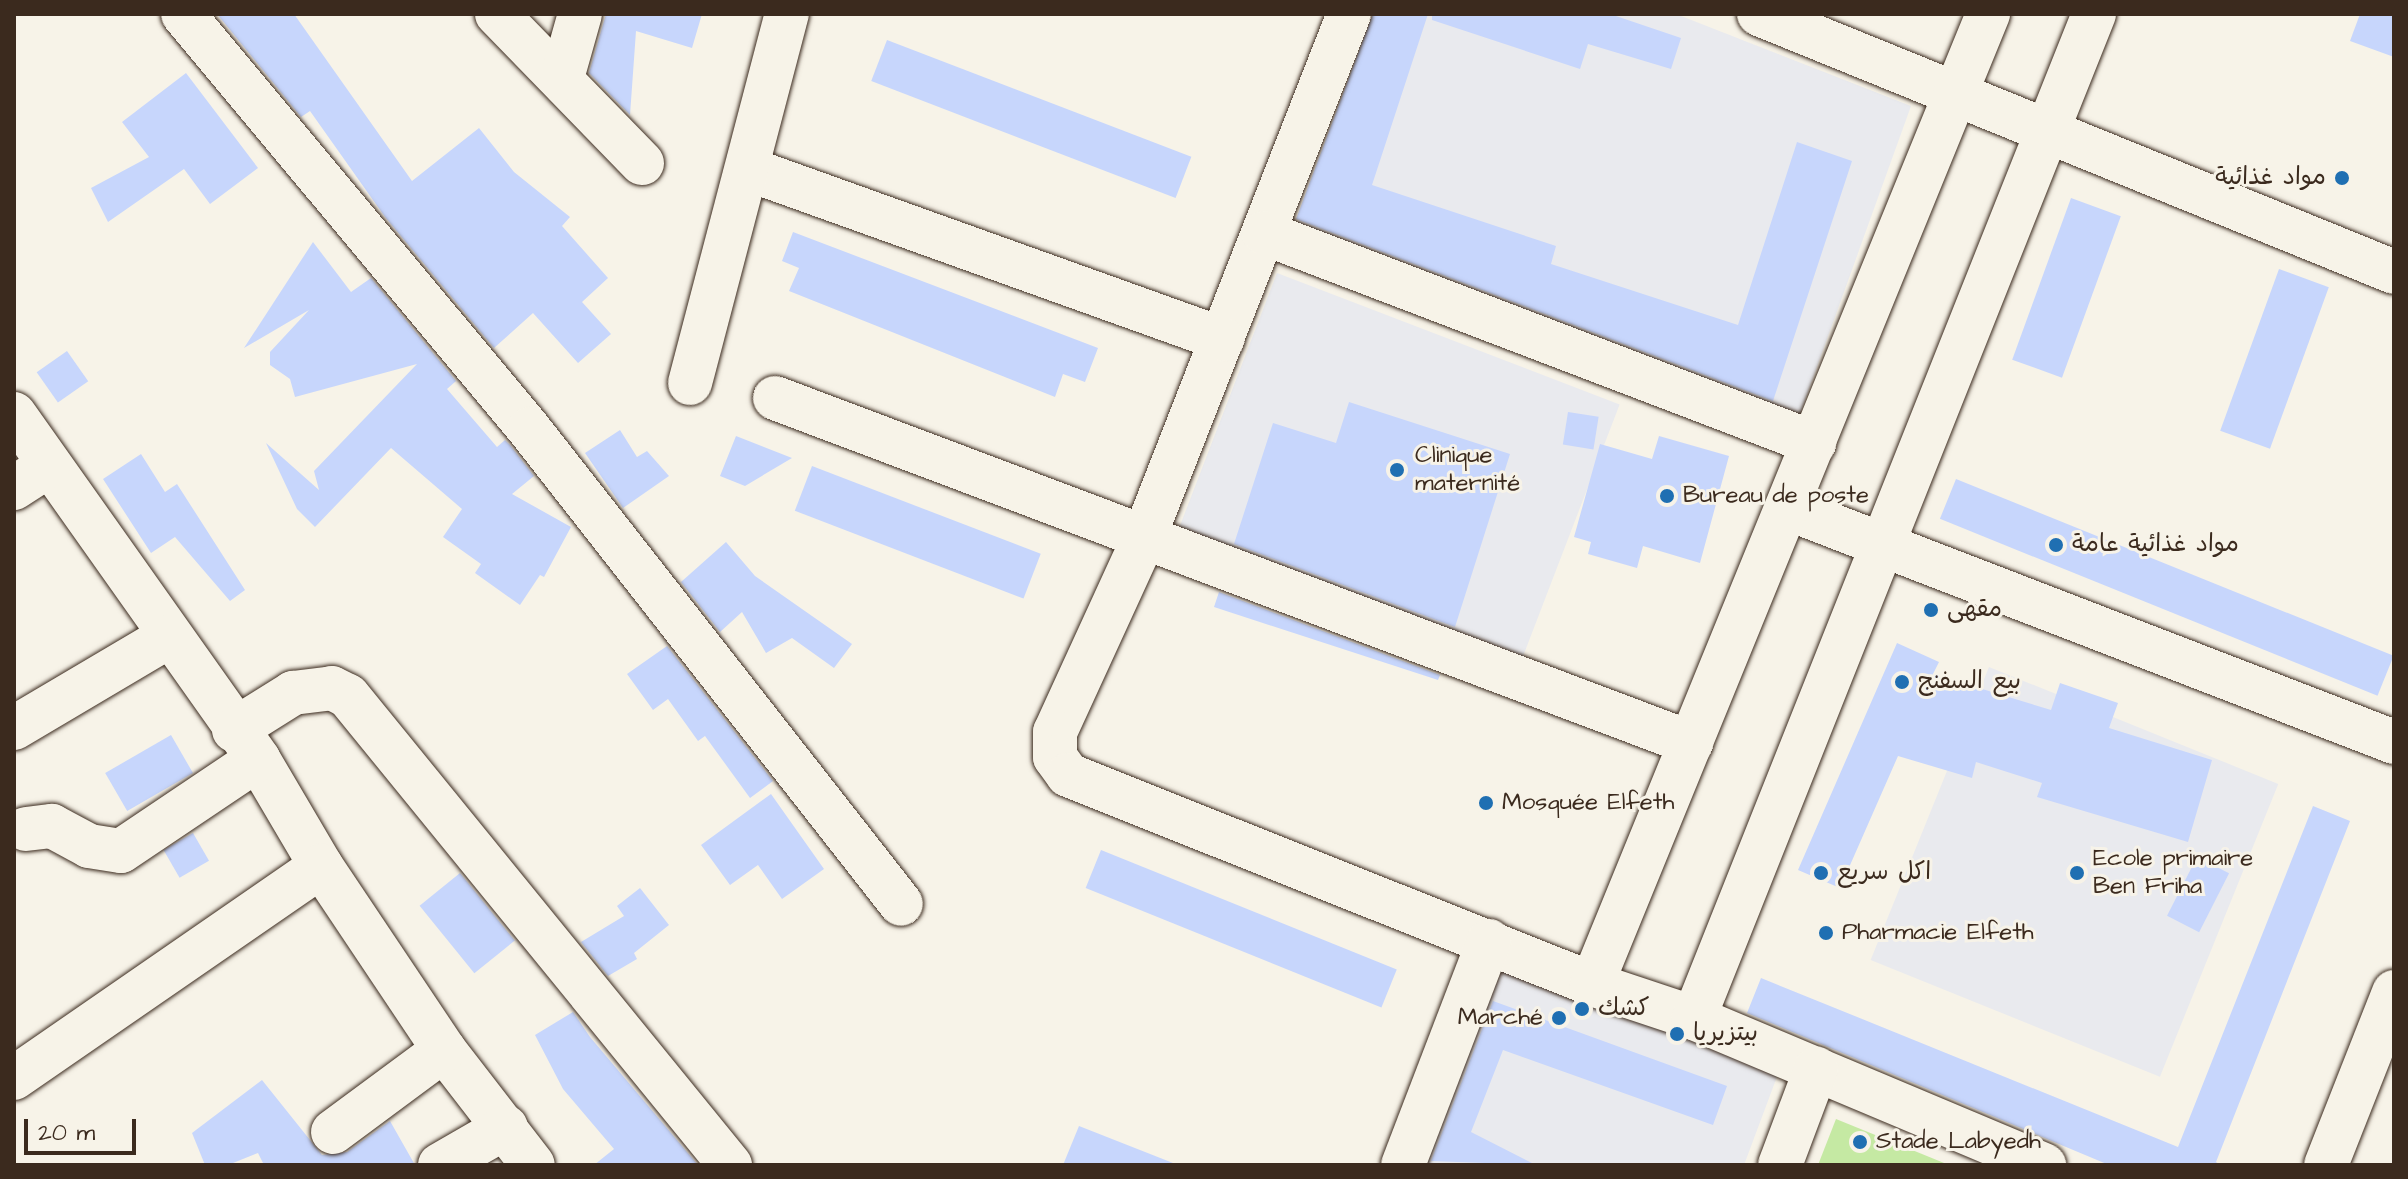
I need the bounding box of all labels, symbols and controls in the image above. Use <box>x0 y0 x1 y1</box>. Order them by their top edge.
place label: مواد غذائية <box>2215 164 2326 192</box>
marker: مواد غذائية <box>2333 169 2351 187</box>
place label: Clinique maternité <box>1415 442 1520 498</box>
marker: Clinique maternité <box>1386 459 1408 481</box>
place label: Bureau de poste <box>1683 482 1869 510</box>
marker: Bureau de poste <box>1658 487 1676 505</box>
place label: مواد غذائية عامة <box>2072 531 2239 559</box>
marker: مواد غذائية عامة <box>2047 536 2065 554</box>
place label: مقهى <box>1947 596 2002 624</box>
marker: مقهى <box>1922 601 1940 619</box>
place label: بيع السفنج <box>1918 668 2021 696</box>
marker: بيع السفنج <box>1893 673 1911 691</box>
place label: Mosquée Elfeth <box>1502 789 1674 817</box>
marker: Mosquée Elfeth <box>1477 794 1495 812</box>
place label: Ecole primaire Ben Friha <box>2093 845 2253 901</box>
place label: اكل سريع <box>1837 859 1931 887</box>
marker: اكل سريع <box>1812 864 1830 882</box>
marker: Ecole primaire Ben Friha <box>2068 864 2086 882</box>
place label: Pharmacie Elfeth <box>1842 919 2034 947</box>
marker: Pharmacie Elfeth <box>1817 924 1835 942</box>
place label: كشك <box>1598 995 1650 1023</box>
marker: كشك <box>1573 1000 1591 1018</box>
place label: Marché <box>1458 1004 1543 1032</box>
marker: Marché <box>1550 1009 1568 1027</box>
place label: بيتزيريا <box>1693 1020 1758 1048</box>
marker: بيتزيريا <box>1668 1025 1686 1043</box>
scale bar <box>28 1103 140 1153</box>
text: 20 m <box>38 1116 95 1150</box>
place label: Stade Labyedh <box>1876 1128 2041 1156</box>
marker: Stade Labyedh <box>1851 1133 1869 1151</box>

